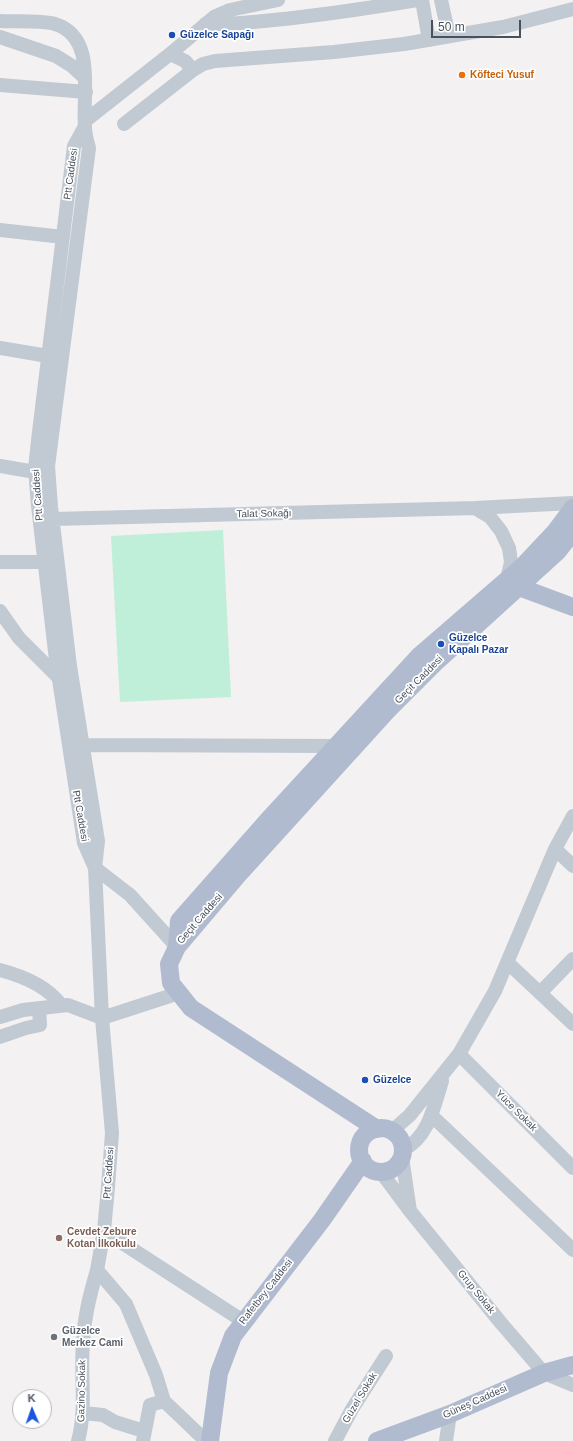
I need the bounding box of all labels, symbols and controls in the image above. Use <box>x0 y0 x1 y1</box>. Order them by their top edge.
scale bar <box>433 12 523 38</box>
text: 50 m <box>438 20 465 34</box>
place label: Güzelce Sapağı <box>180 29 254 41</box>
marker: Güzelce Sapağı <box>167 30 177 40</box>
place label: Köfteci Yusuf <box>470 69 534 81</box>
marker: Köfteci Yusuf <box>457 70 467 80</box>
street label: Ptt Caddesi <box>61 148 81 200</box>
street label: Ptt Caddesi <box>30 469 46 521</box>
street label: Talat Sokağı <box>236 508 292 520</box>
place label: Güzelce Kapalı Pazar <box>449 632 508 656</box>
marker: Güzelce Kapalı Pazar <box>436 639 446 649</box>
street label: Geçit Caddesi <box>393 654 445 706</box>
street label: Ptt Caddesi <box>70 790 90 842</box>
street label: Geçit Caddesi <box>175 891 225 947</box>
place label: Güzelce <box>373 1074 411 1086</box>
marker: Güzelce <box>360 1075 370 1085</box>
street label: Yüce Sokak <box>493 1088 539 1134</box>
street label: Ptt Caddesi <box>101 1147 117 1199</box>
place label: Cevdet Zebure Kotan İlkokulu <box>67 1226 136 1250</box>
marker: Cevdet Zebure Kotan İlkokulu <box>54 1233 64 1243</box>
street label: Rafetbey Caddesi <box>237 1257 295 1327</box>
street label: Grup Sokak <box>455 1268 497 1316</box>
place label: Güzelce Merkez Cami <box>62 1325 123 1348</box>
marker: Güzelce Merkez Cami <box>49 1332 59 1342</box>
street label: Gazino Sokak <box>75 1360 89 1422</box>
street label: Güzel Sokak <box>340 1371 380 1425</box>
street label: Güneş Caddesi <box>441 1383 509 1421</box>
north arrow <box>12 1389 52 1429</box>
text: K <box>27 1392 36 1404</box>

